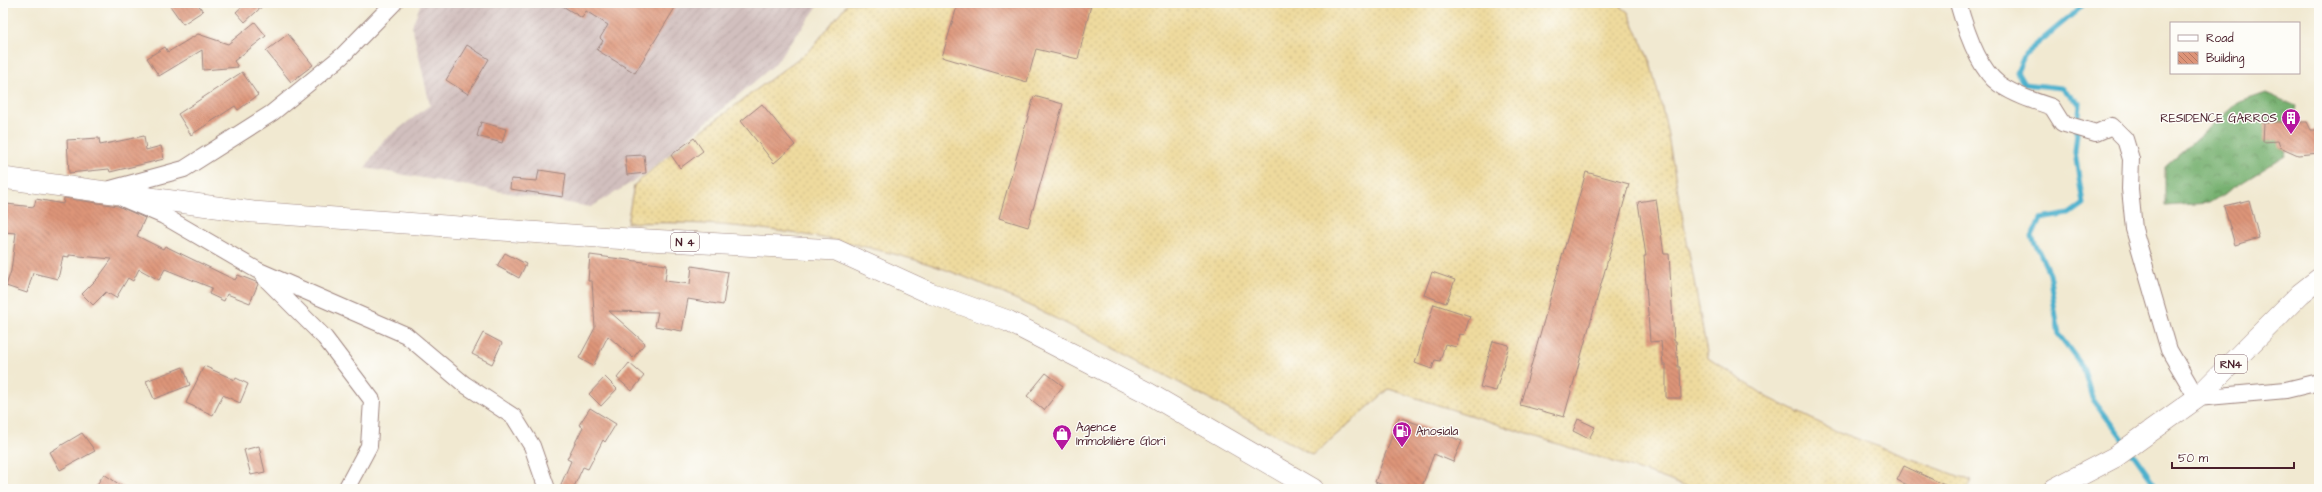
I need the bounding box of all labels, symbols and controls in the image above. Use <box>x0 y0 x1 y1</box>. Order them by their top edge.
legend <box>2170 22 2300 74</box>
text: Road <box>2206 30 2234 47</box>
text: Building <box>2206 50 2244 68</box>
building icon: RESIDENCE GARROS <box>2280 107 2302 135</box>
place label: RESIDENCE GARROS <box>2160 110 2277 127</box>
road number: N 4 <box>671 233 699 251</box>
road number: RN4 <box>2215 355 2247 373</box>
place label: Agence Immobilière Glori <box>1076 419 1165 450</box>
fuel station icon: Anosiala <box>1391 420 1413 448</box>
shop icon: Agence Immobilière Glori <box>1051 423 1073 451</box>
place label: Anosiala <box>1416 423 1458 440</box>
scale bar <box>2172 444 2294 470</box>
text: 50 m <box>2178 450 2209 467</box>

